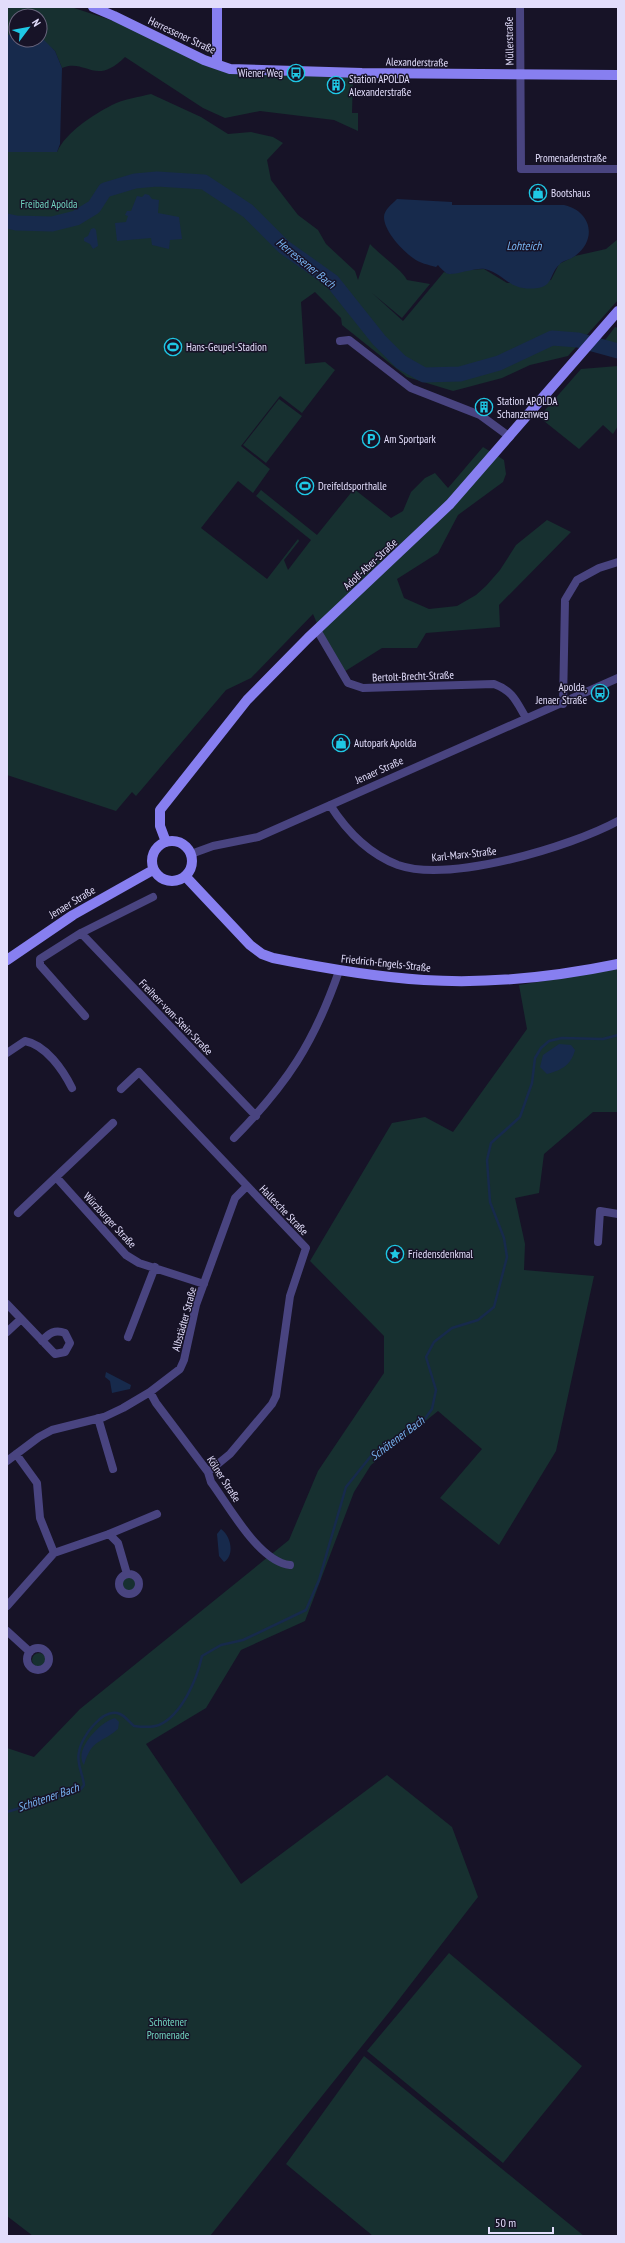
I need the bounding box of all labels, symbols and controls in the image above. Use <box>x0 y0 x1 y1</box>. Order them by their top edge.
north arrow <box>8 8 48 48</box>
street label: Herressener Straße <box>146 13 218 57</box>
text: N <box>29 16 44 29</box>
street label: Müllerstraße <box>502 16 516 65</box>
street label: Alexanderstraße <box>386 54 449 70</box>
bus stop icon: Wiener Weg <box>286 63 306 83</box>
place label: Wiener Weg <box>238 66 283 80</box>
place label: Station APOLDA Alexanderstraße <box>349 72 412 99</box>
building icon: Station APOLDA Alexanderstraße <box>326 75 346 95</box>
street label: Promenadenstraße <box>535 151 607 165</box>
shop icon: Bootshaus <box>528 183 548 203</box>
place label: Bootshaus <box>551 186 590 200</box>
park label: Freibad Apolda <box>21 197 77 211</box>
water label: Herressener Bach <box>273 234 339 292</box>
water label: Lohteich <box>506 238 542 253</box>
sports icon: Hans-Geupel-Stadion <box>163 337 183 357</box>
place label: Hans-Geupel-Stadion <box>186 340 267 354</box>
place label: Station APOLDA Schanzenweg <box>497 394 558 421</box>
building icon: Station APOLDA Schanzenweg <box>474 397 494 417</box>
parking icon: Am Sportpark <box>361 429 381 449</box>
place label: Am Sportpark <box>384 432 436 446</box>
sports icon: Dreifeldsporthalle <box>295 476 315 496</box>
place label: Dreifeldsporthalle <box>318 479 387 493</box>
street label: Adolf-Aber-Straße <box>340 535 400 593</box>
street label: Bertolt-Brecht-Straße <box>372 668 455 684</box>
place label: Apolda, Jenaer Straße <box>535 680 587 707</box>
bus stop icon: Apolda, Jenaer Straße <box>590 683 610 703</box>
shop icon: Autopark Apolda <box>331 733 351 753</box>
place label: Autopark Apolda <box>354 736 416 750</box>
street label: Jenaer Straße <box>352 753 406 787</box>
street label: Karl-Marx-Straße <box>431 844 498 864</box>
street label: Jenaer Straße <box>46 883 98 922</box>
street label: Friedrich-Engels-Straße <box>341 951 432 975</box>
street label: Freiherr-vom-Stein-Straße <box>136 976 216 1058</box>
street label: Hallesche Straße <box>257 1182 312 1238</box>
street label: Würzburger Straße <box>81 1189 140 1251</box>
place icon: Friedensdenkmal <box>385 1244 405 1264</box>
place label: Friedensdenkmal <box>408 1247 473 1261</box>
street label: Albstädter Straße <box>169 1285 199 1353</box>
water label: Schötener Bach <box>367 1412 428 1463</box>
street label: Kölner Straße <box>204 1453 244 1505</box>
water label: Schötener Bach <box>15 1779 81 1815</box>
park label: Schötener Promenade <box>147 2015 190 2042</box>
scale bar <box>489 2209 553 2235</box>
text: 50 m <box>495 2215 516 2230</box>

